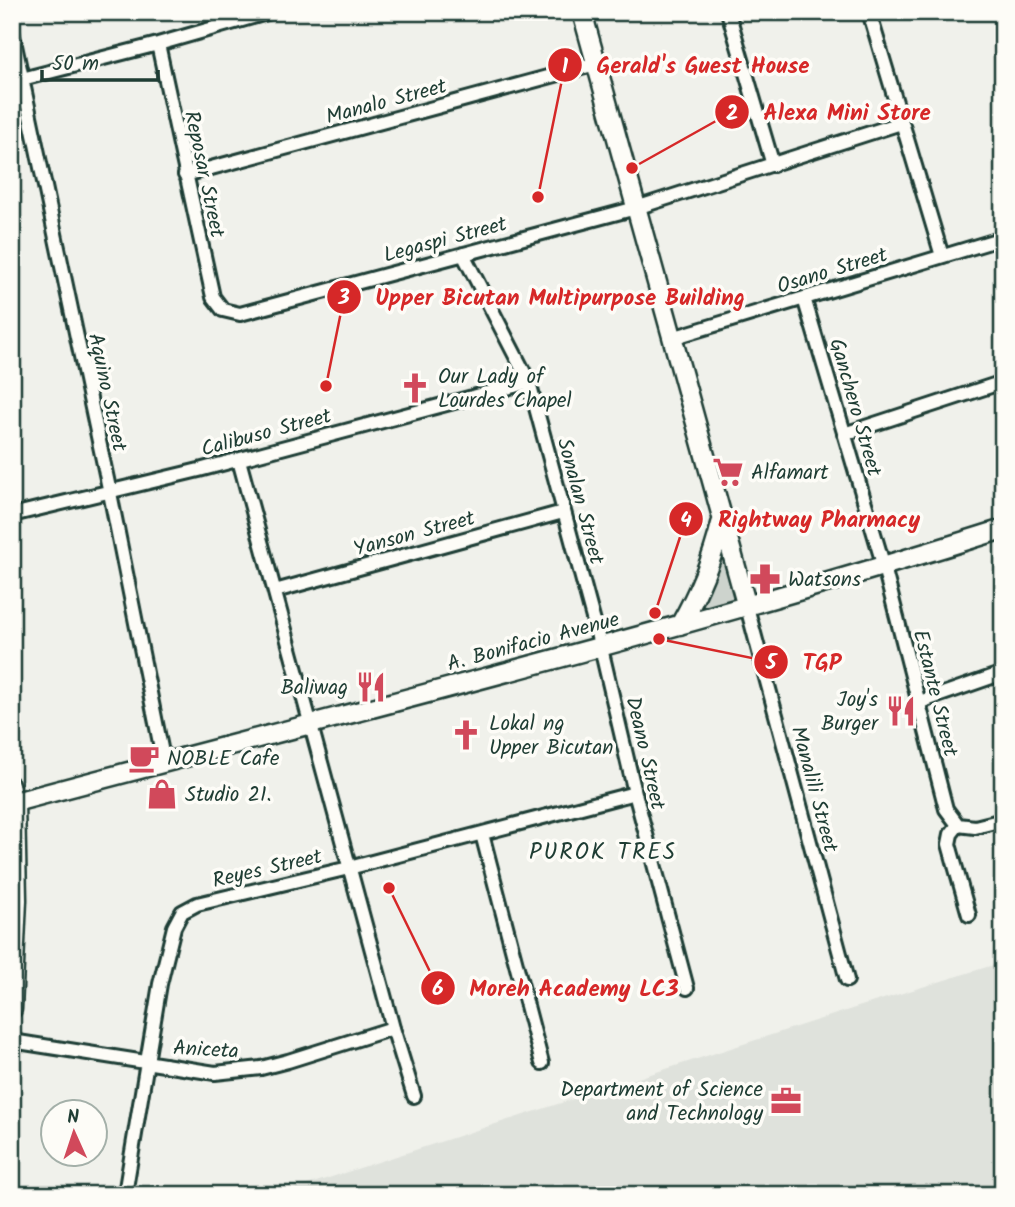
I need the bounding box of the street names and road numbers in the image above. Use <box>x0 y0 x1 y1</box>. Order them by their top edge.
street label: Manalo Street <box>322 70 451 134</box>
street label: Reposar Street <box>174 108 233 242</box>
street label: Legaspi Street <box>380 208 512 273</box>
street label: Osano Street <box>773 239 893 304</box>
street label: Aquino Street <box>78 330 135 455</box>
street label: Ganchero Street <box>819 335 890 481</box>
street label: Calibuso Street <box>197 400 336 467</box>
street label: Sonalan Street <box>547 435 612 569</box>
street label: Yanson Street <box>350 502 480 566</box>
street label: A. Bonifacio Avenue <box>444 603 624 681</box>
street label: Estante Street <box>903 626 966 761</box>
street label: Deano Street <box>616 693 674 814</box>
street label: Manalili Street <box>781 723 846 857</box>
street label: Reyes Street <box>209 841 326 898</box>
street label: Aniceta <box>172 1032 240 1069</box>

